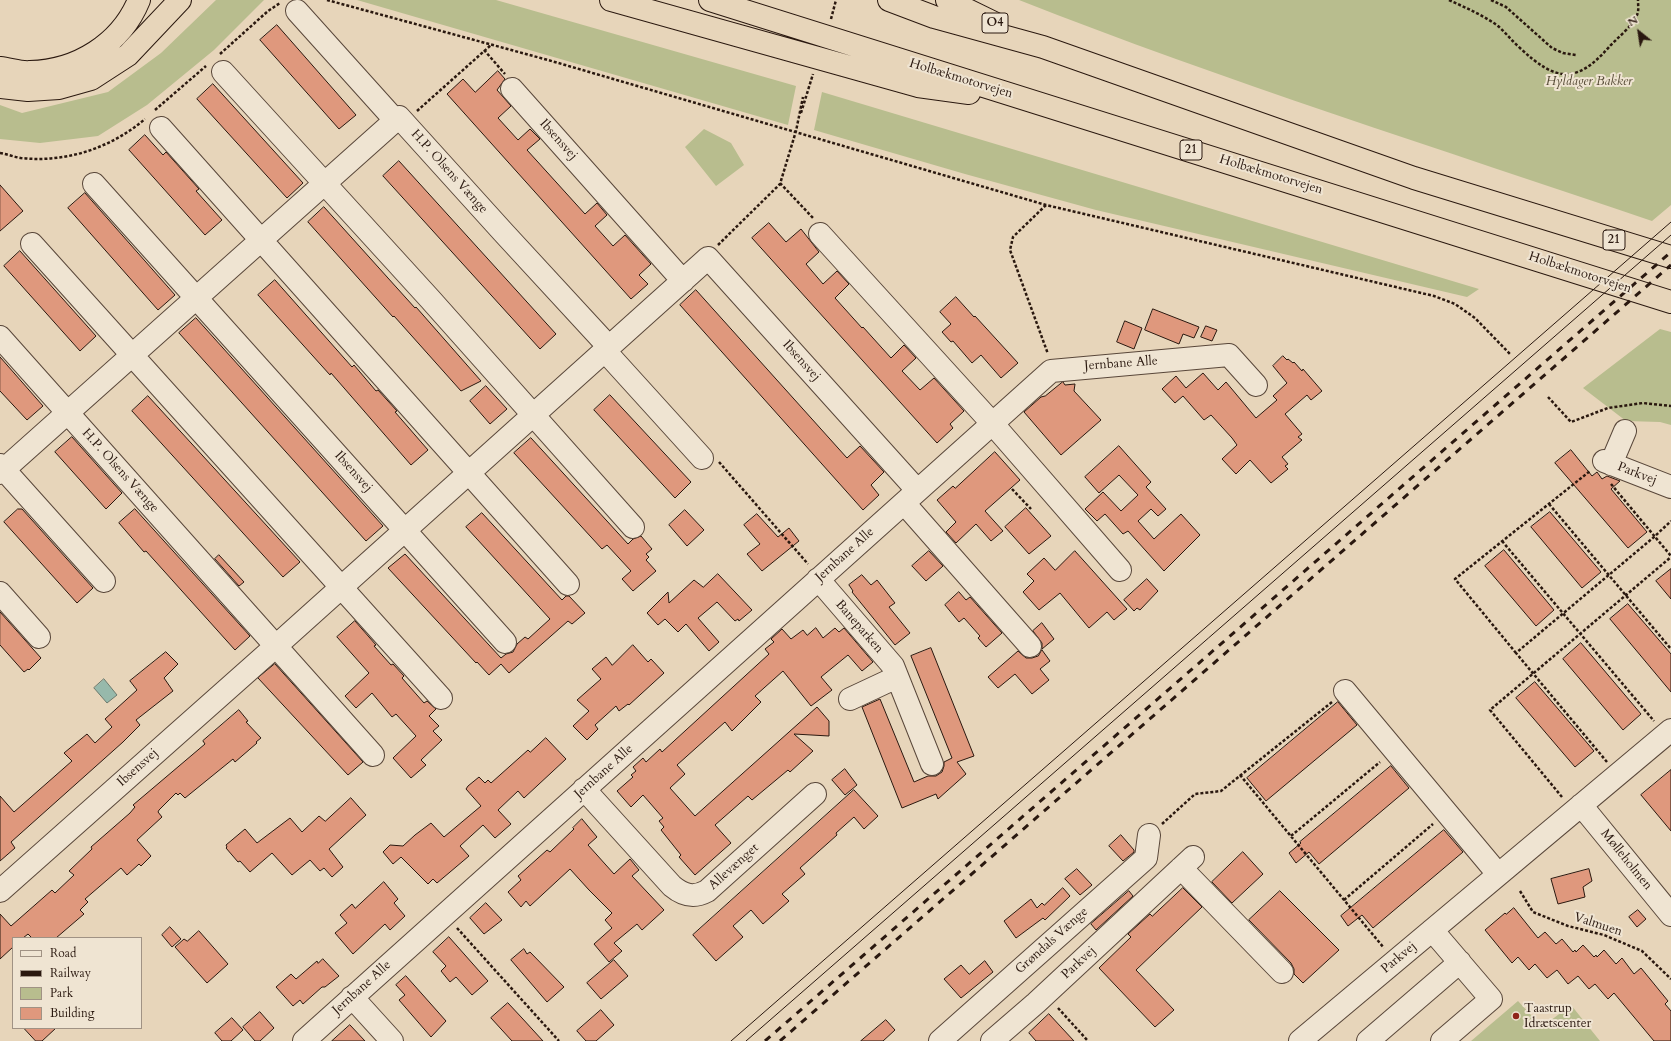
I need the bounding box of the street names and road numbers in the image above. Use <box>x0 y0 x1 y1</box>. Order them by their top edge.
road number: O4 <box>982 13 1008 33</box>
street label: Holbækmotorvejen <box>907 56 1015 102</box>
street label: Ibsensvej <box>536 116 580 164</box>
street label: H.P. Olsens Vænge <box>407 127 491 217</box>
road number: 21 <box>1180 140 1202 160</box>
street label: Holbækmotorvejen <box>1217 152 1325 198</box>
road number: 21 <box>1603 230 1625 250</box>
street label: Holbækmotorvejen <box>1527 249 1633 297</box>
street label: Ibsensvej <box>779 337 823 385</box>
street label: Jernbane Alle <box>1084 354 1158 374</box>
street label: H.P. Olsens Vænge <box>78 426 162 516</box>
street label: Ibsensvej <box>331 448 375 496</box>
street label: Parkvej <box>1615 459 1659 489</box>
street label: Jernbane Alle <box>812 525 878 585</box>
street label: Baneparken <box>832 597 886 657</box>
street label: Jernbane Alle <box>571 742 637 802</box>
street label: Ibsensvej <box>114 746 162 790</box>
street label: Mølleholmen <box>1597 826 1655 894</box>
street label: Allevænget <box>706 841 762 893</box>
street label: Grøndals Vænge <box>1012 904 1092 978</box>
street label: Valmuen <box>1572 910 1624 940</box>
street label: Parkvej <box>1378 939 1420 977</box>
street label: Parkvej <box>1059 943 1099 983</box>
street label: Jernbane Alle <box>329 958 395 1018</box>

